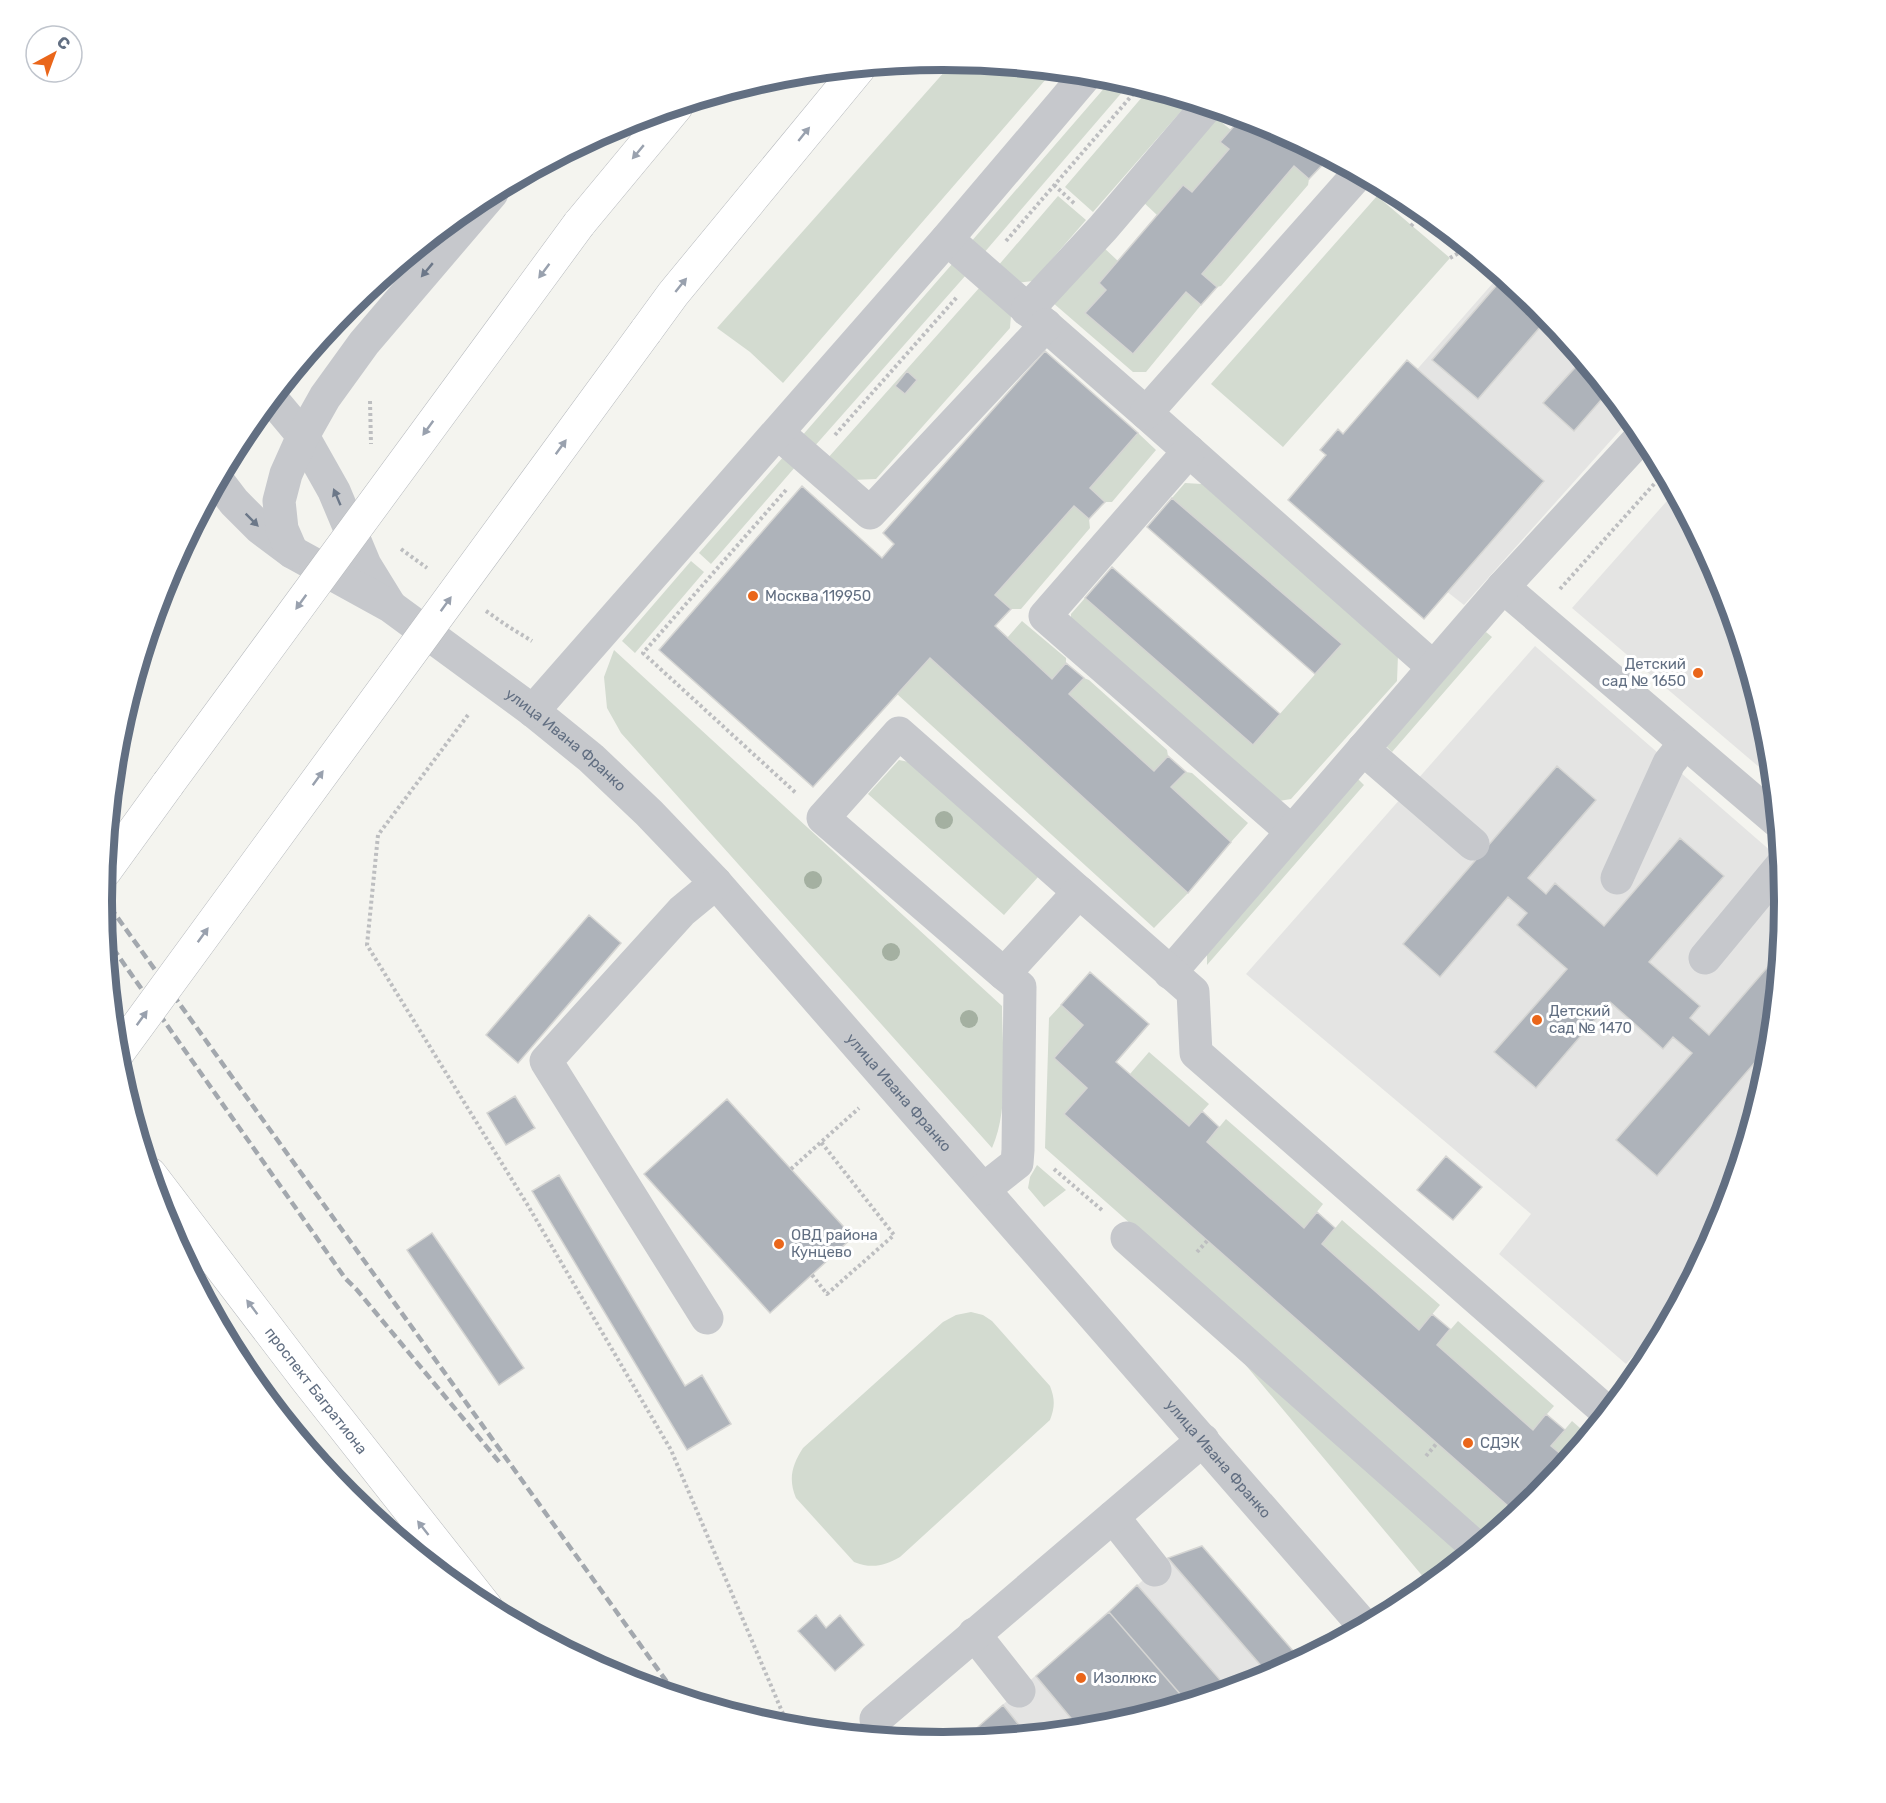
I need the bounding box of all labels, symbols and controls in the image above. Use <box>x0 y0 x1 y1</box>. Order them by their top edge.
north arrow <box>24 24 84 84</box>
text: С <box>53 32 74 54</box>
one-way arrow <box>798 126 811 142</box>
one-way arrow <box>633 145 645 160</box>
one-way arrow <box>420 262 433 278</box>
one-way arrow <box>538 263 550 279</box>
one-way arrow <box>674 277 686 292</box>
one-way arrow <box>422 419 434 435</box>
one-way arrow <box>555 439 567 455</box>
one-way arrow <box>332 488 341 506</box>
one-way arrow <box>245 512 259 527</box>
place label: Москва 119950 <box>765 587 871 605</box>
marker: Москва 119950 <box>746 589 760 603</box>
one-way arrow <box>295 594 307 610</box>
one-way arrow <box>440 596 452 612</box>
place label: Детский сад № 1650 <box>1602 655 1686 690</box>
marker: Детский сад № 1650 <box>1691 666 1705 680</box>
street label: улица Ивана Франко <box>502 685 630 795</box>
one-way arrow <box>312 771 324 787</box>
one-way arrow <box>197 928 209 944</box>
place label: Детский сад № 1470 <box>1549 1002 1632 1037</box>
one-way arrow <box>136 1011 148 1026</box>
marker: Детский сад № 1470 <box>1530 1013 1544 1027</box>
street label: улица Ивана Франко <box>842 1030 955 1155</box>
place label: ОВД района Кунцево <box>791 1226 878 1261</box>
marker: ОВД района Кунцево <box>772 1237 786 1251</box>
one-way arrow <box>246 1300 258 1316</box>
street label: проспект Багратиона <box>261 1324 371 1458</box>
street label: улица Ивана Франко <box>1162 1396 1275 1522</box>
place label: СДЭК <box>1480 1434 1520 1452</box>
marker: СДЭК <box>1461 1436 1475 1450</box>
one-way arrow <box>418 1520 430 1535</box>
place label: Изолюкс <box>1093 1669 1157 1687</box>
marker: Изолюкс <box>1074 1671 1088 1685</box>

